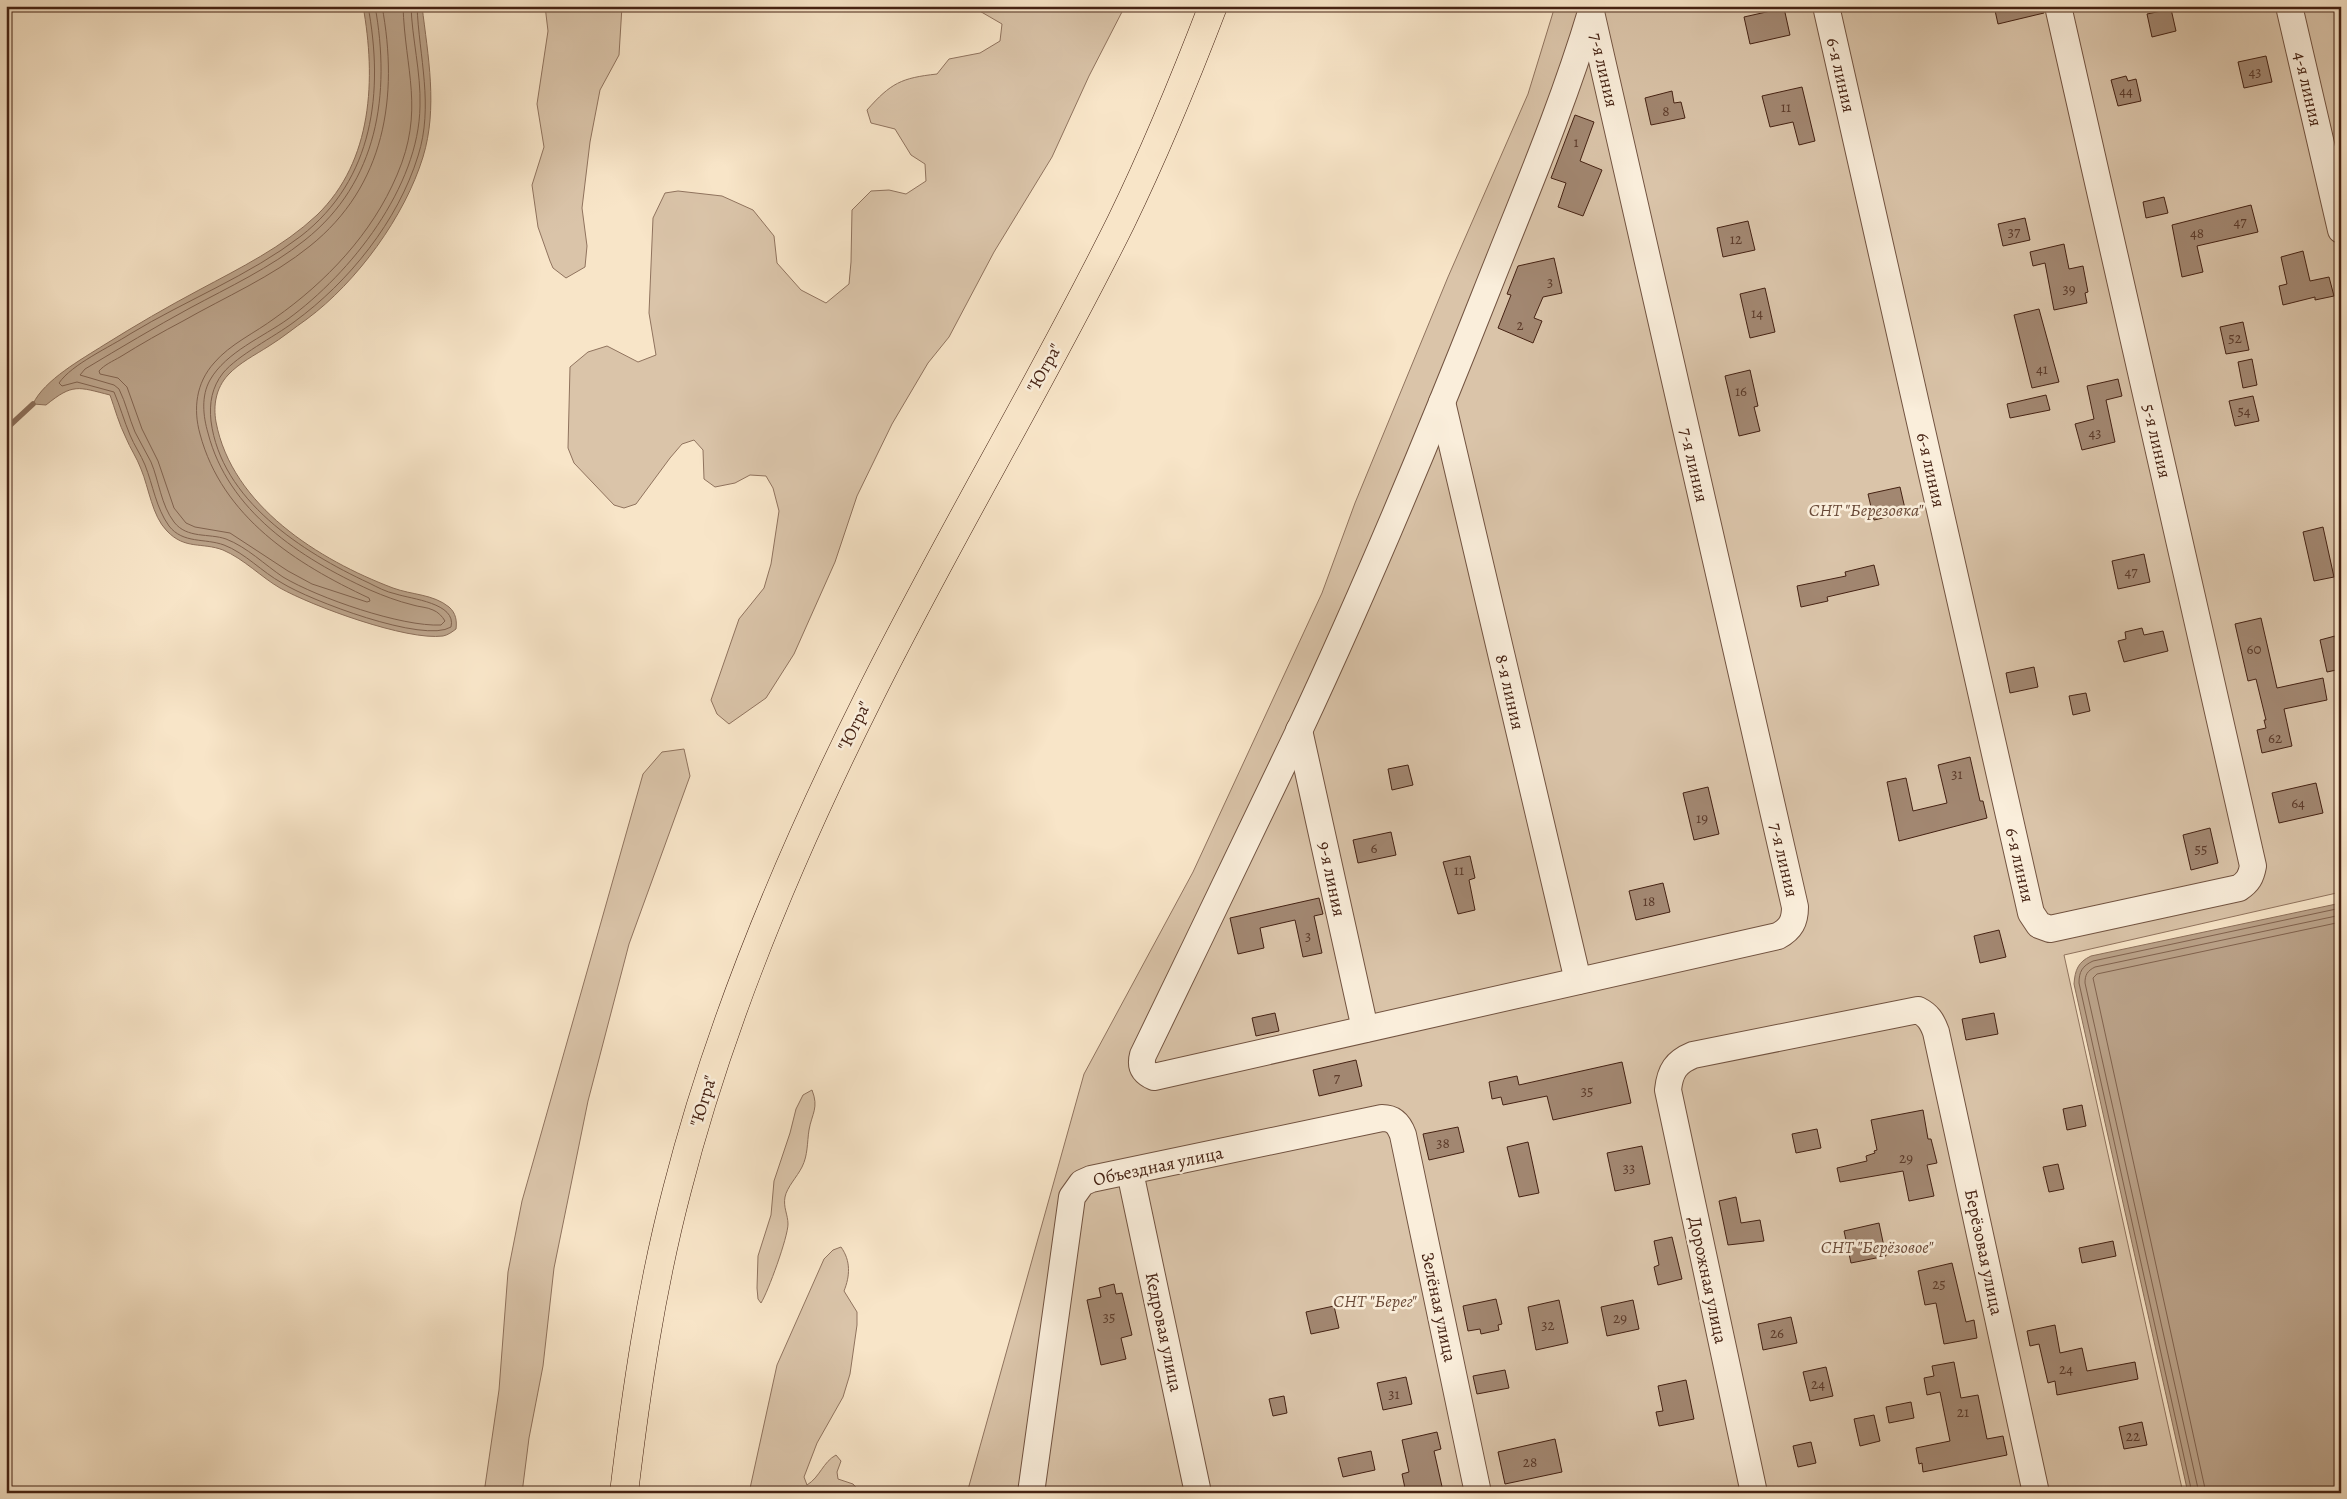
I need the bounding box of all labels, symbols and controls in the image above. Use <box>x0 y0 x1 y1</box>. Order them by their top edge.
street label: 7-я линия <box>1584 31 1624 109</box>
street label: 6-я линия <box>1821 35 1861 115</box>
street label: 4-я линия <box>2288 49 2328 129</box>
house number: 43 <box>2248 62 2262 82</box>
house number: 44 <box>2119 81 2133 101</box>
house number: 11 <box>1781 97 1791 117</box>
house number: 8 <box>1662 101 1670 121</box>
house number: 1 <box>1573 132 1579 152</box>
house number: 47 <box>2233 212 2247 232</box>
house number: 37 <box>2008 222 2021 242</box>
house number: 48 <box>2190 223 2204 243</box>
house number: 12 <box>1730 229 1742 249</box>
house number: 3 <box>1547 272 1553 292</box>
house number: 39 <box>2062 279 2076 299</box>
house number: 14 <box>1751 303 1763 323</box>
house number: 2 <box>1516 315 1524 335</box>
house number: 52 <box>2228 328 2242 348</box>
street label: "Югра" <box>1021 339 1067 397</box>
house number: 41 <box>2036 359 2048 379</box>
house number: 16 <box>1735 381 1747 401</box>
street label: 5-я линия <box>2137 401 2177 481</box>
house number: 54 <box>2237 401 2251 421</box>
house number: 43 <box>2088 423 2102 443</box>
street label: 7-я линия <box>1674 426 1714 504</box>
street label: 6-я линия <box>1911 430 1951 510</box>
park label: СНТ "Березовка" <box>1809 498 1924 522</box>
house number: 47 <box>2124 562 2138 582</box>
house number: 60 <box>2247 639 2261 659</box>
street label: 8-я линия <box>1490 652 1530 732</box>
street label: "Югра" <box>832 697 876 755</box>
house number: 62 <box>2268 728 2282 748</box>
house number: 31 <box>1951 764 1963 784</box>
house number: 64 <box>2291 793 2305 813</box>
house number: 19 <box>1696 808 1708 828</box>
street label: 7-я линия <box>1764 821 1804 899</box>
street label: 6-я линия <box>2000 825 2040 905</box>
house number: 6 <box>1371 838 1378 858</box>
street label: 9-я линия <box>1312 839 1352 919</box>
house number: 55 <box>2195 839 2207 859</box>
house number: 11 <box>1454 860 1464 880</box>
house number: 18 <box>1643 891 1655 911</box>
house number: 3 <box>1305 926 1311 946</box>
house number: 7 <box>1334 1068 1341 1088</box>
street label: "Югра" <box>684 1072 722 1130</box>
house number: 35 <box>1581 1081 1593 1101</box>
house number: 38 <box>1436 1133 1450 1153</box>
street label: Объездная улица <box>1091 1140 1226 1192</box>
house number: 29 <box>1899 1148 1913 1168</box>
house number: 33 <box>1623 1158 1635 1178</box>
street label: Берёзовая улица <box>1959 1187 2009 1318</box>
street label: Дорожная улица <box>1683 1214 1733 1346</box>
park label: СНТ "Берёзовое" <box>1821 1235 1934 1259</box>
street label: Зелёная улица <box>1416 1250 1462 1365</box>
street label: Кедровая улица <box>1140 1270 1189 1395</box>
house number: 25 <box>1932 1274 1946 1294</box>
park label: СНТ "Берег" <box>1333 1289 1417 1313</box>
house number: 35 <box>1103 1307 1115 1327</box>
house number: 29 <box>1613 1308 1627 1328</box>
house number: 32 <box>1541 1315 1555 1335</box>
house number: 26 <box>1770 1323 1784 1343</box>
house number: 24 <box>2059 1359 2073 1379</box>
house number: 24 <box>1811 1374 1825 1394</box>
house number: 31 <box>1388 1384 1400 1404</box>
house number: 21 <box>1957 1402 1969 1422</box>
house number: 22 <box>2126 1426 2140 1446</box>
house number: 28 <box>1523 1452 1537 1472</box>

